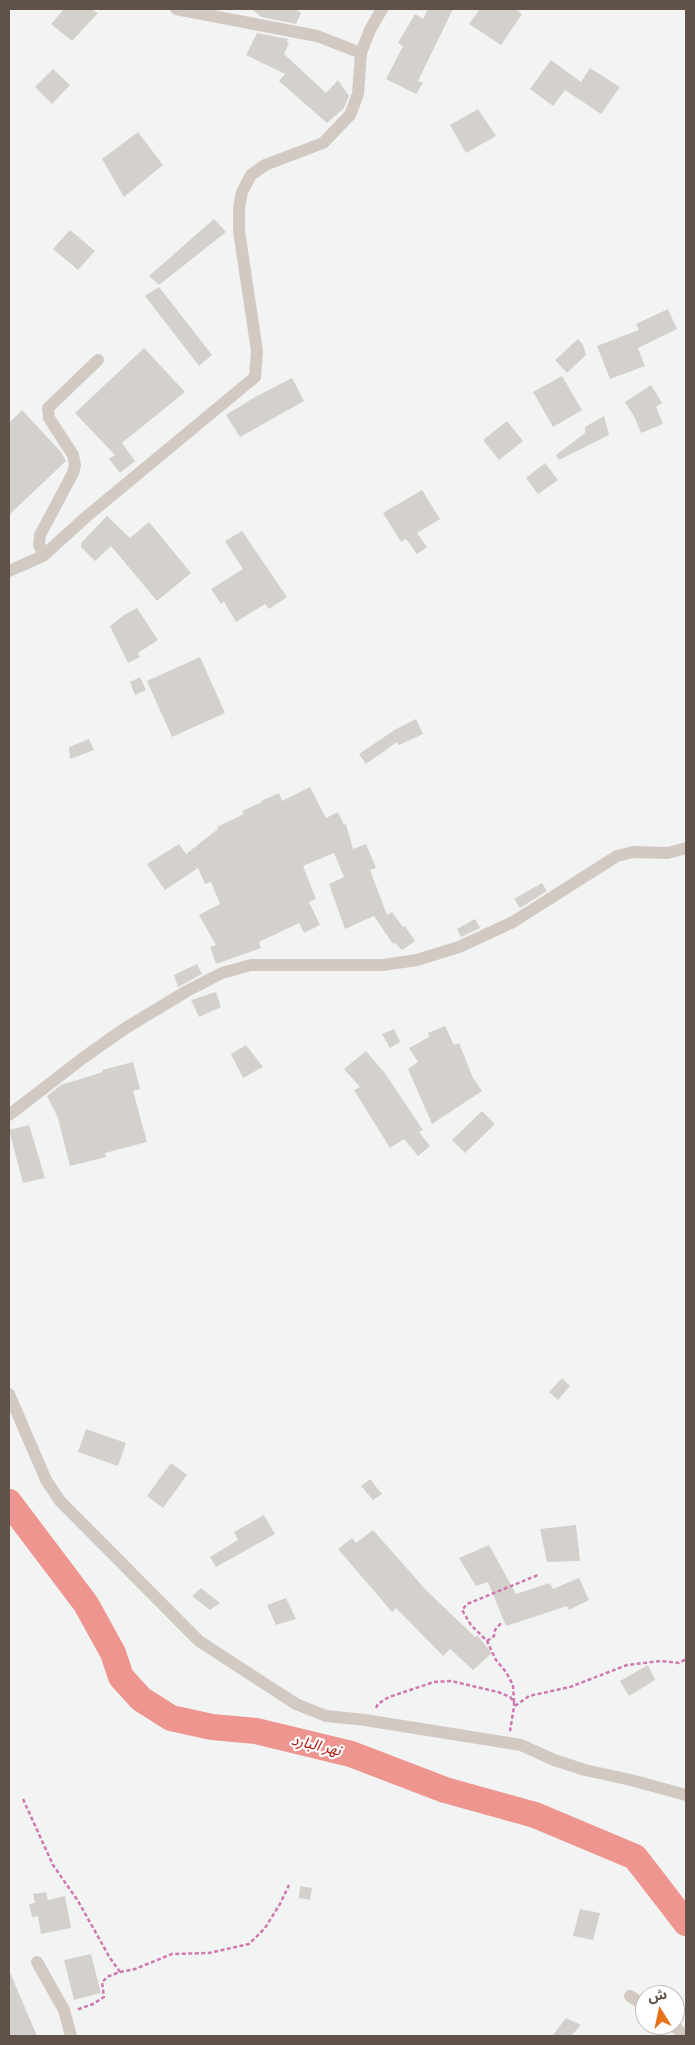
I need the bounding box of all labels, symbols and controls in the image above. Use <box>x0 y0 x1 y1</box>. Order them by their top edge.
water label: نهر البارد <box>289 1732 343 1760</box>
north arrow <box>635 1985 685 2035</box>
text: ش <box>647 1986 668 2006</box>

